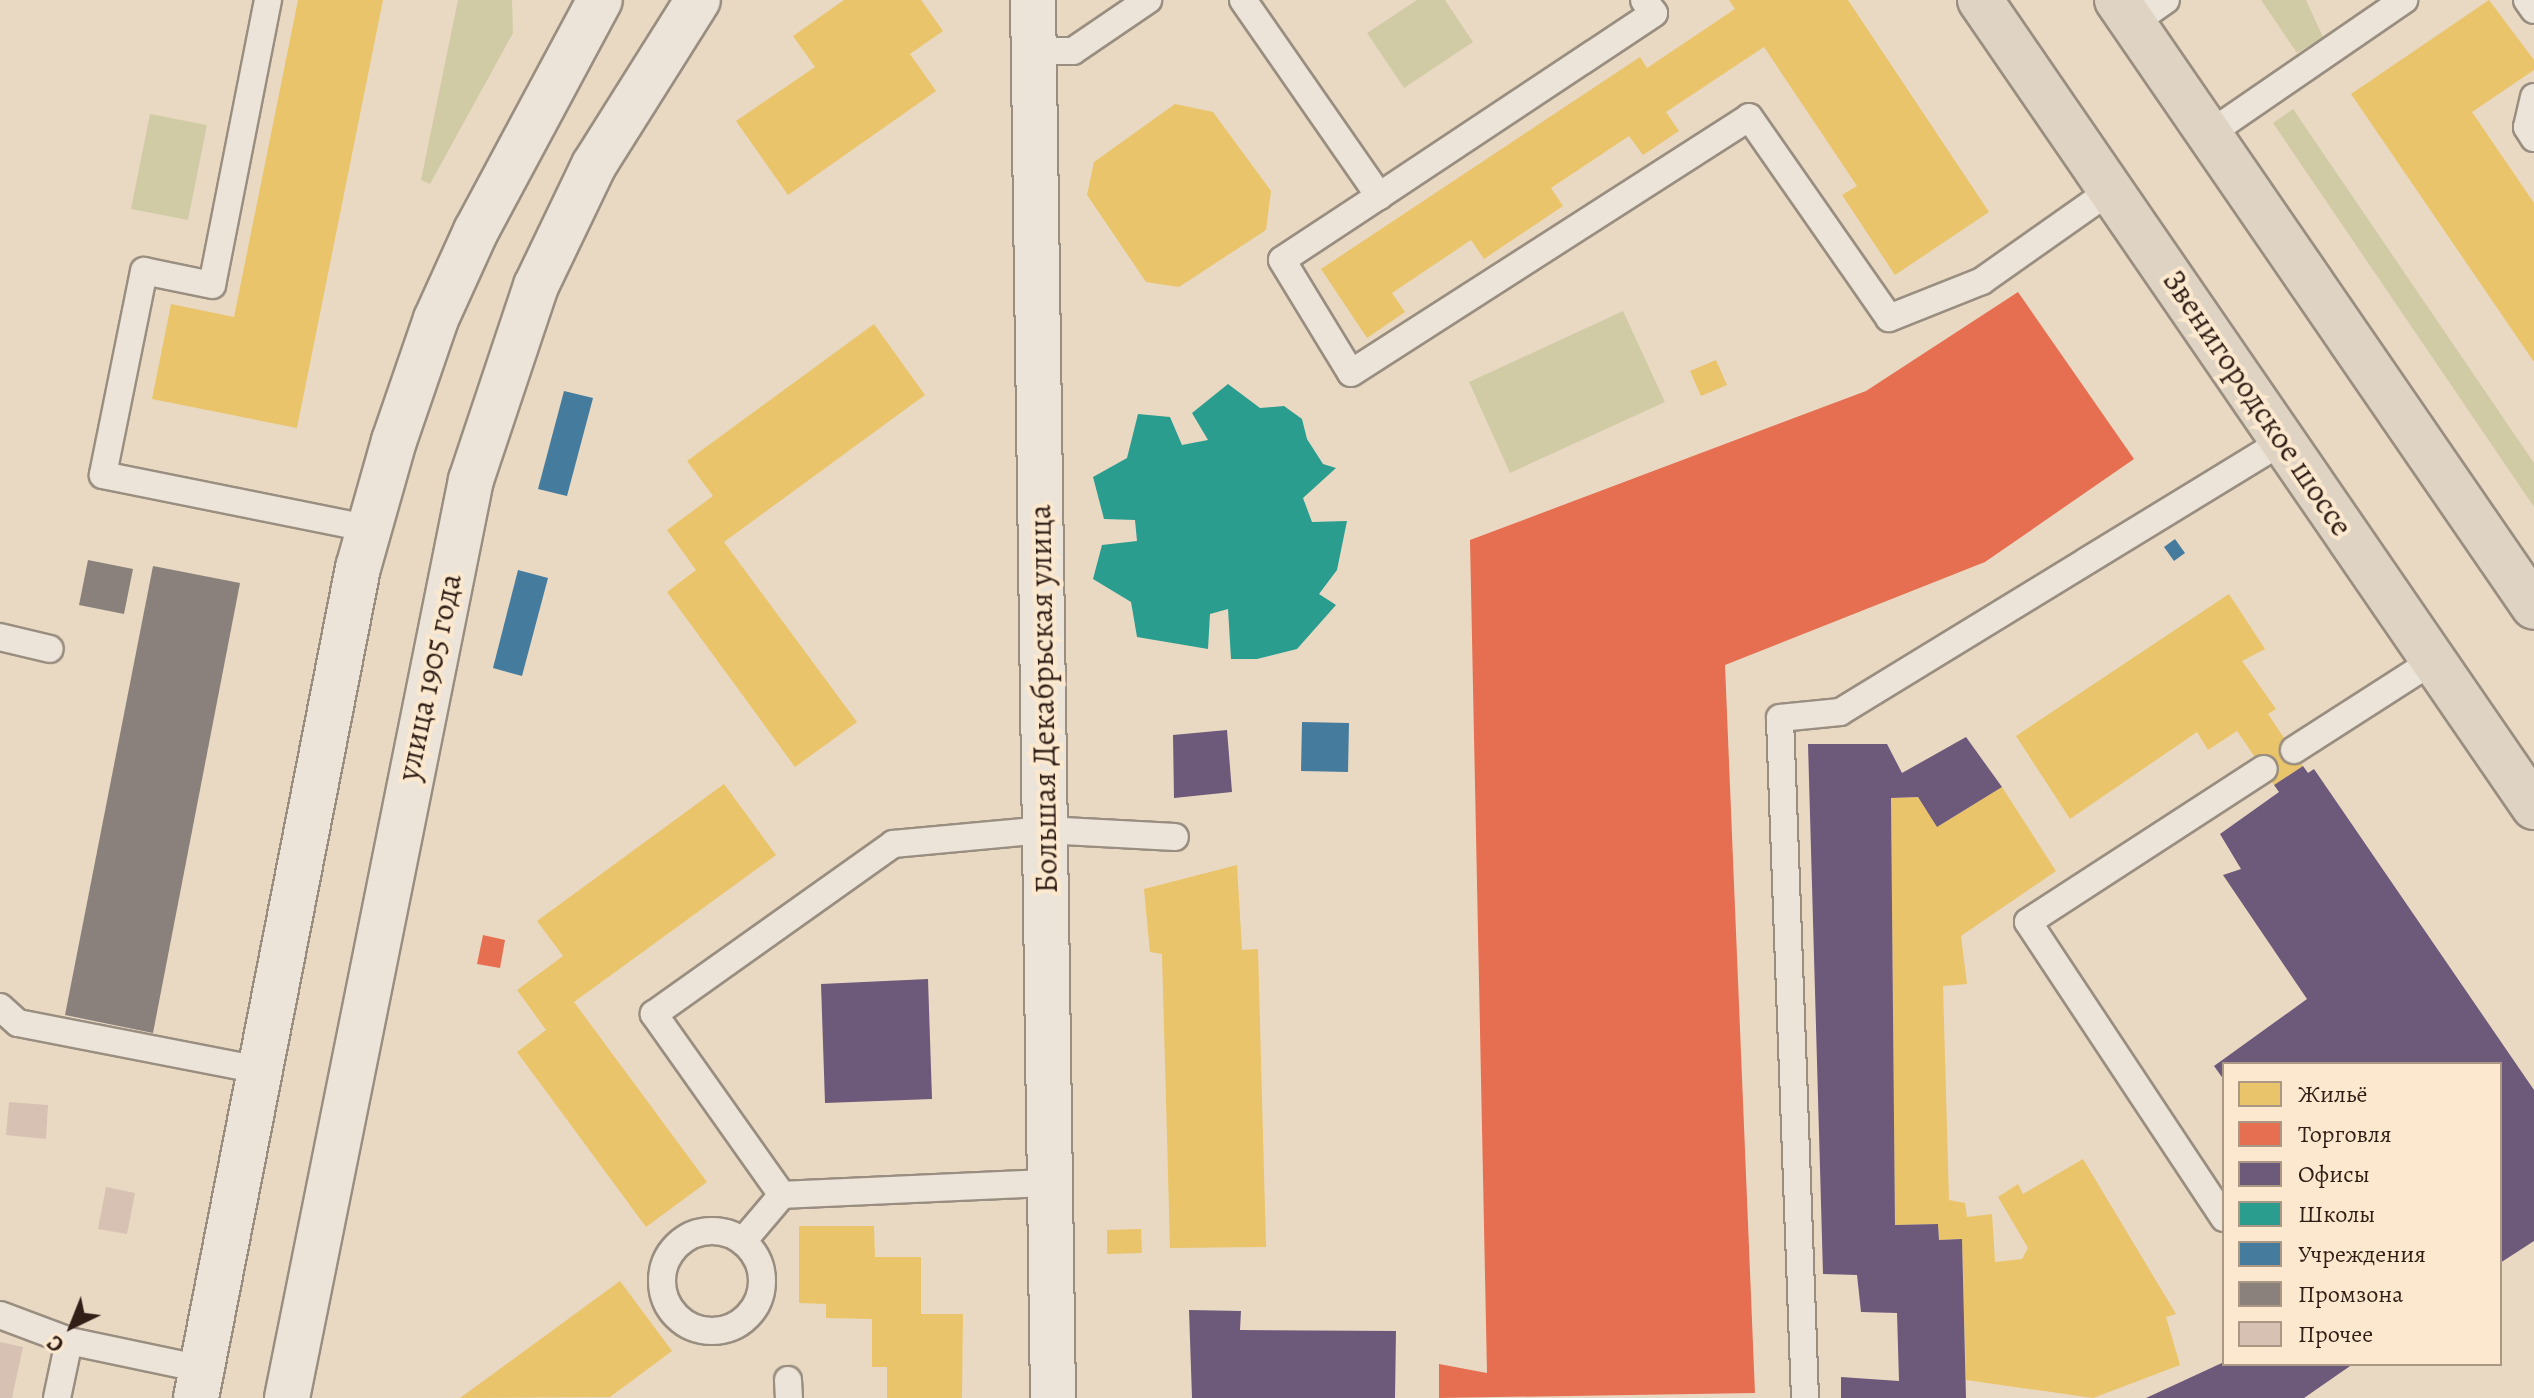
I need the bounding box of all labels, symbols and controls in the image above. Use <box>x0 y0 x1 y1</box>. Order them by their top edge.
street label: Звенигородское шоссе <box>2155 263 2361 543</box>
street label: Большая Декабрьская улица <box>1020 504 1066 894</box>
street label: улица 1905 года <box>388 570 470 784</box>
legend <box>2222 1062 2502 1366</box>
text: Жильё <box>2298 1078 2367 1110</box>
text: Торговля <box>2298 1118 2392 1150</box>
text: Офисы <box>2298 1158 2370 1190</box>
text: Школы <box>2298 1198 2375 1230</box>
text: Учреждения <box>2298 1238 2426 1270</box>
text: Промзона <box>2298 1278 2403 1310</box>
north arrow <box>32 1286 112 1366</box>
text: Прочее <box>2298 1318 2373 1350</box>
text: С <box>40 1328 71 1359</box>

